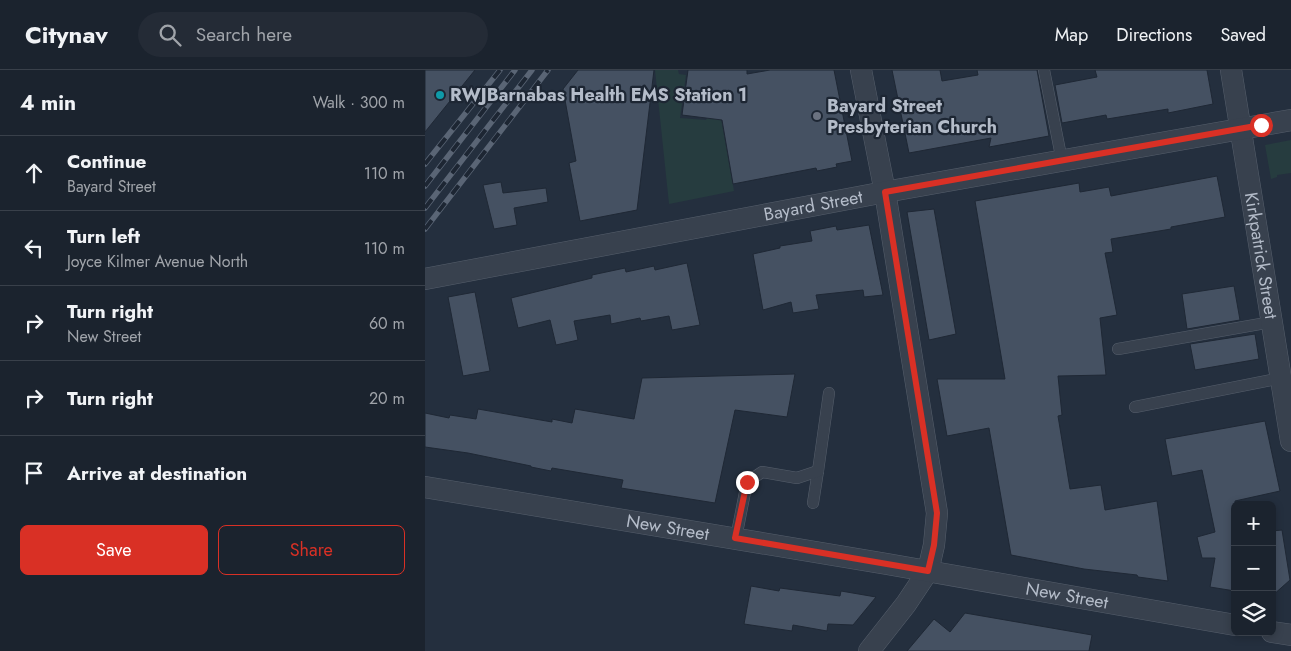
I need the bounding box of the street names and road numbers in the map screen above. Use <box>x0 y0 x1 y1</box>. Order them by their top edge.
street label: Bayard Street <box>762 183 865 228</box>
street label: Kirkpatrick Street <box>1238 190 1284 322</box>
street label: New Street <box>624 508 712 547</box>
street label: New Street <box>1023 576 1111 616</box>

